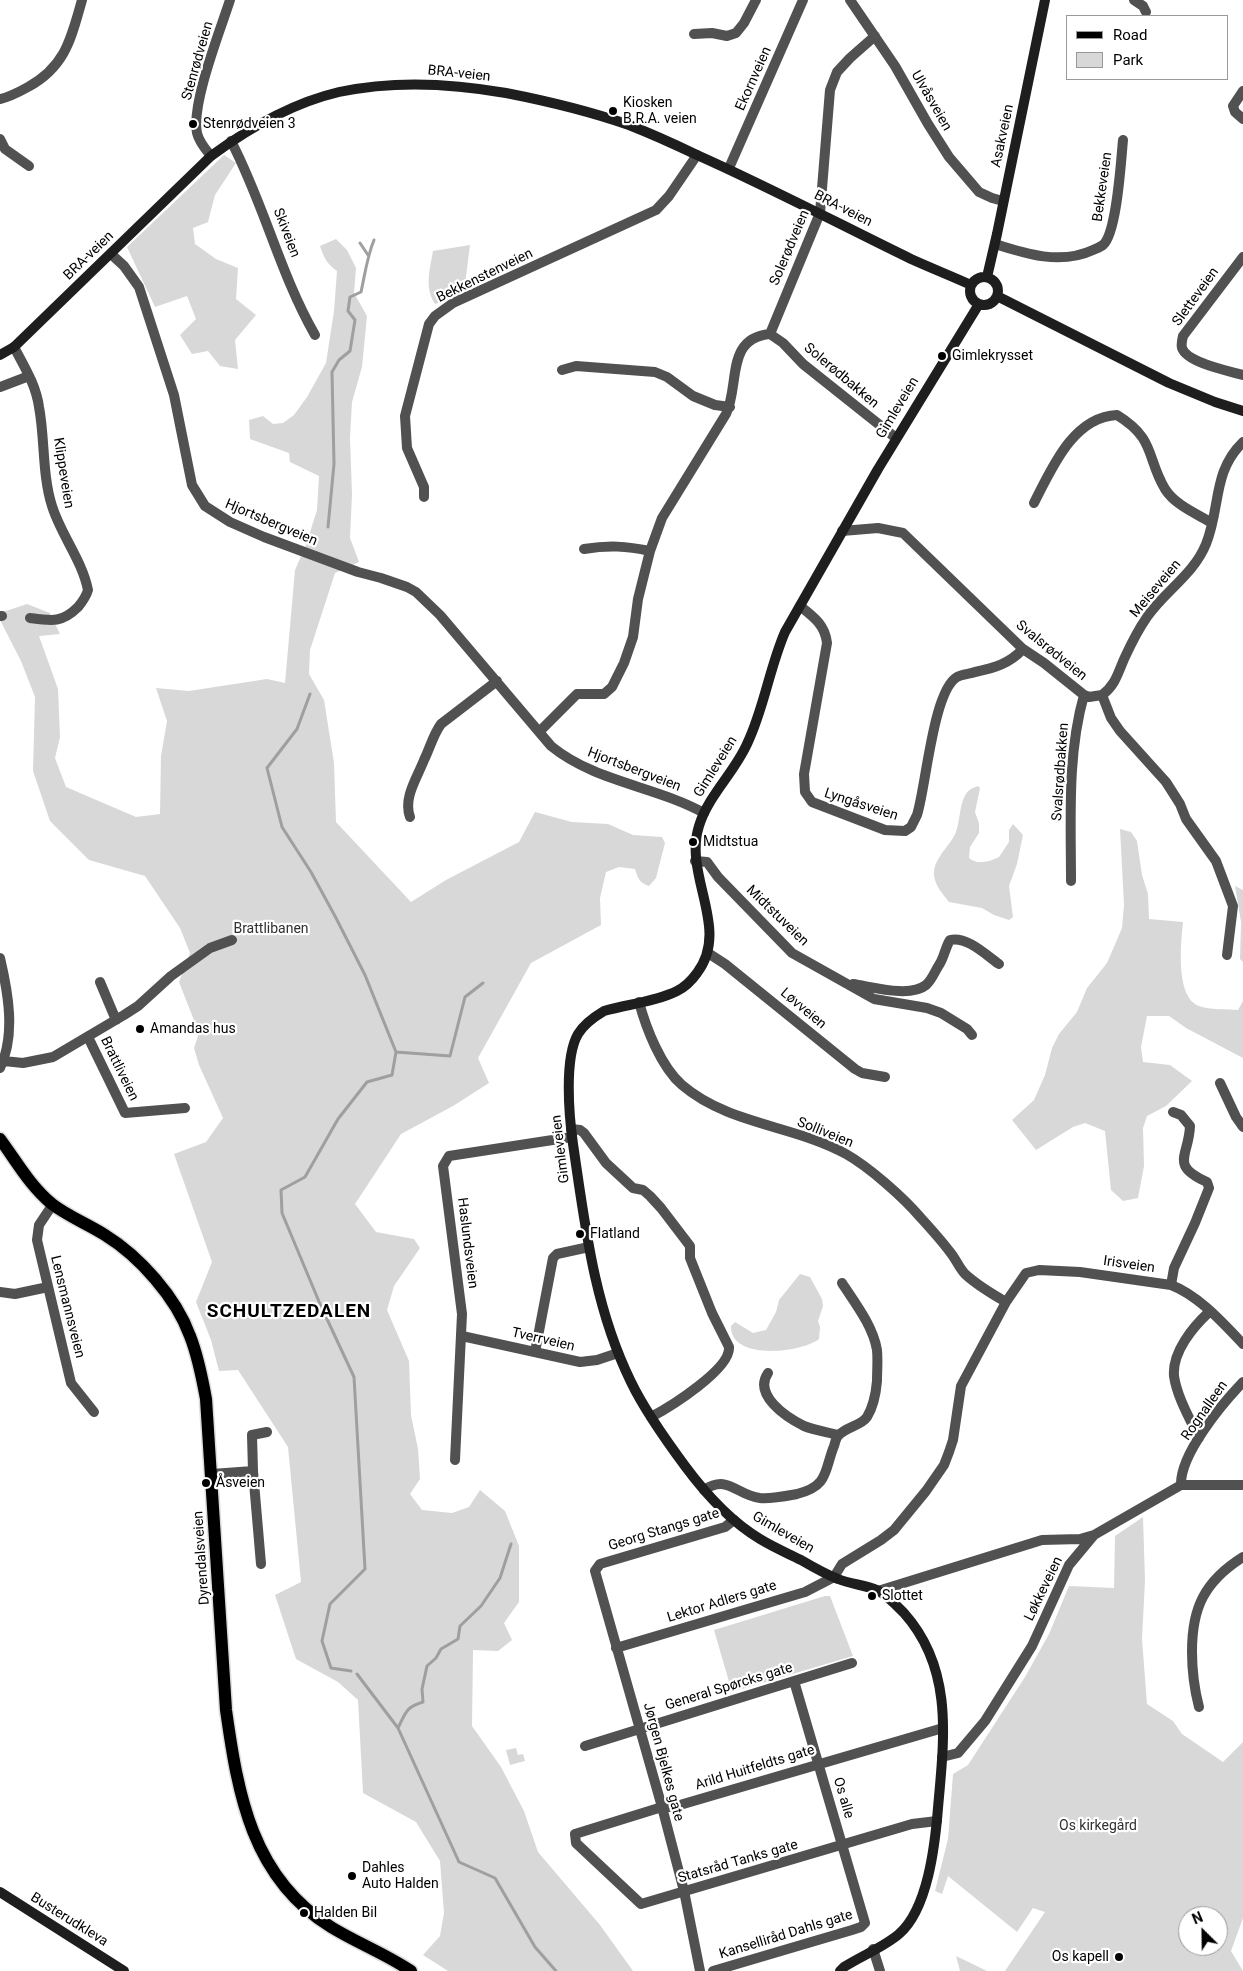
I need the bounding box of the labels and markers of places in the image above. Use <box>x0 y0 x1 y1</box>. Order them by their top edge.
place label: Kiosken B.R.A. veien <box>623 95 697 128</box>
marker: Kiosken B.R.A. veien <box>607 105 619 117</box>
place label: Stenrødveien 3 <box>203 116 296 132</box>
marker: Stenrødveien 3 <box>187 118 199 130</box>
place label: Gimlekrysset <box>952 348 1033 364</box>
marker: Gimlekrysset <box>936 350 948 362</box>
place label: Midtstua <box>703 834 758 850</box>
marker: Midtstua <box>687 836 699 848</box>
place label: Amandas hus <box>150 1021 236 1037</box>
marker: Amandas hus <box>134 1023 146 1035</box>
place label: Flatland <box>590 1226 640 1242</box>
marker: Flatland <box>574 1228 586 1240</box>
place label: Åsveien <box>216 1475 265 1491</box>
marker: Åsveien <box>200 1477 212 1489</box>
place label: Slottet <box>882 1588 923 1604</box>
marker: Slottet <box>866 1590 878 1602</box>
place label: Dahles Auto Halden <box>362 1860 439 1892</box>
marker: Dahles Auto Halden <box>346 1870 358 1882</box>
place label: Halden Bil <box>314 1905 377 1921</box>
marker: Halden Bil <box>298 1907 310 1919</box>
place label: Os kapell <box>1052 1949 1109 1965</box>
marker: Os kapell <box>1113 1951 1125 1963</box>

